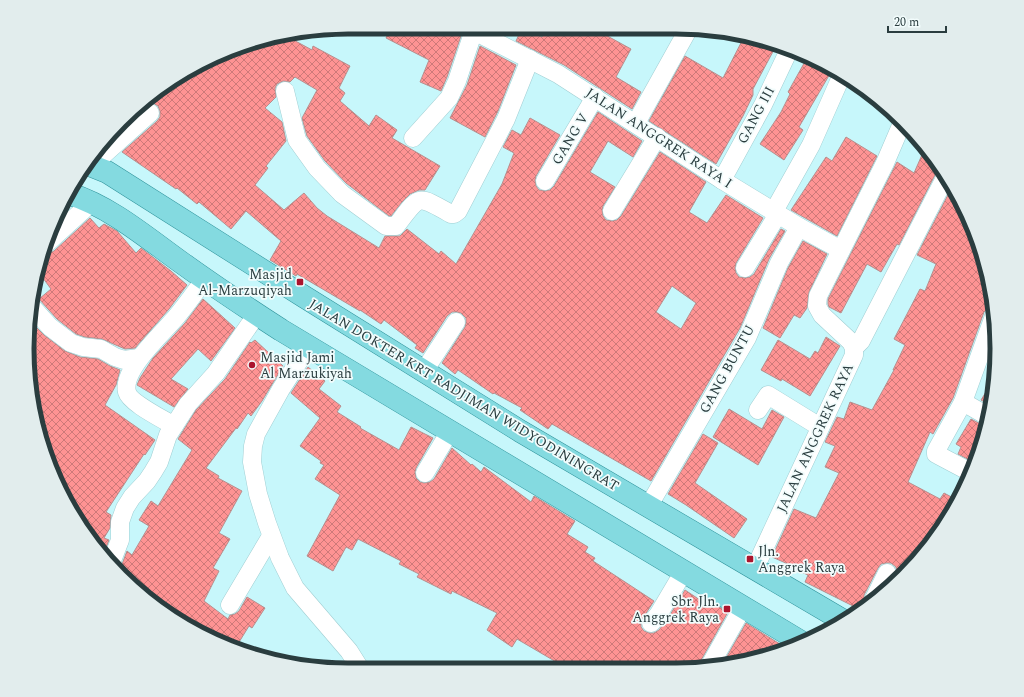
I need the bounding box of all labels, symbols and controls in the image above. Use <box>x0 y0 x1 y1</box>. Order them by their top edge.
scale bar <box>888 8 946 34</box>
text: 20 m <box>894 13 919 32</box>
street label: GANG III <box>732 82 780 148</box>
street label: JALAN ANGGREK RAYA I <box>581 83 737 193</box>
street label: GANG V <box>546 109 594 169</box>
place label: Masjid Al-Marzuqiyah <box>198 264 292 301</box>
marker: Masjid Al-Marzuqiyah <box>295 277 305 287</box>
street label: JALAN DOKTER KRT RADJIMAN WIDYODININGRAT <box>305 294 623 496</box>
street label: GANG BUNTU <box>694 321 760 417</box>
place label: Masjid Jami Al Marzukiyah <box>260 347 352 384</box>
marker: Masjid Jami Al Marzukiyah <box>247 360 257 370</box>
street label: JALAN ANGGREK RAYA <box>771 360 859 516</box>
place label: Jln. Anggrek Raya <box>758 541 845 578</box>
marker: Jln. Anggrek Raya <box>745 554 755 564</box>
place label: Sbr. Jln. Anggrek Raya <box>632 591 719 628</box>
marker: Sbr. Jln. Anggrek Raya <box>722 604 732 614</box>

